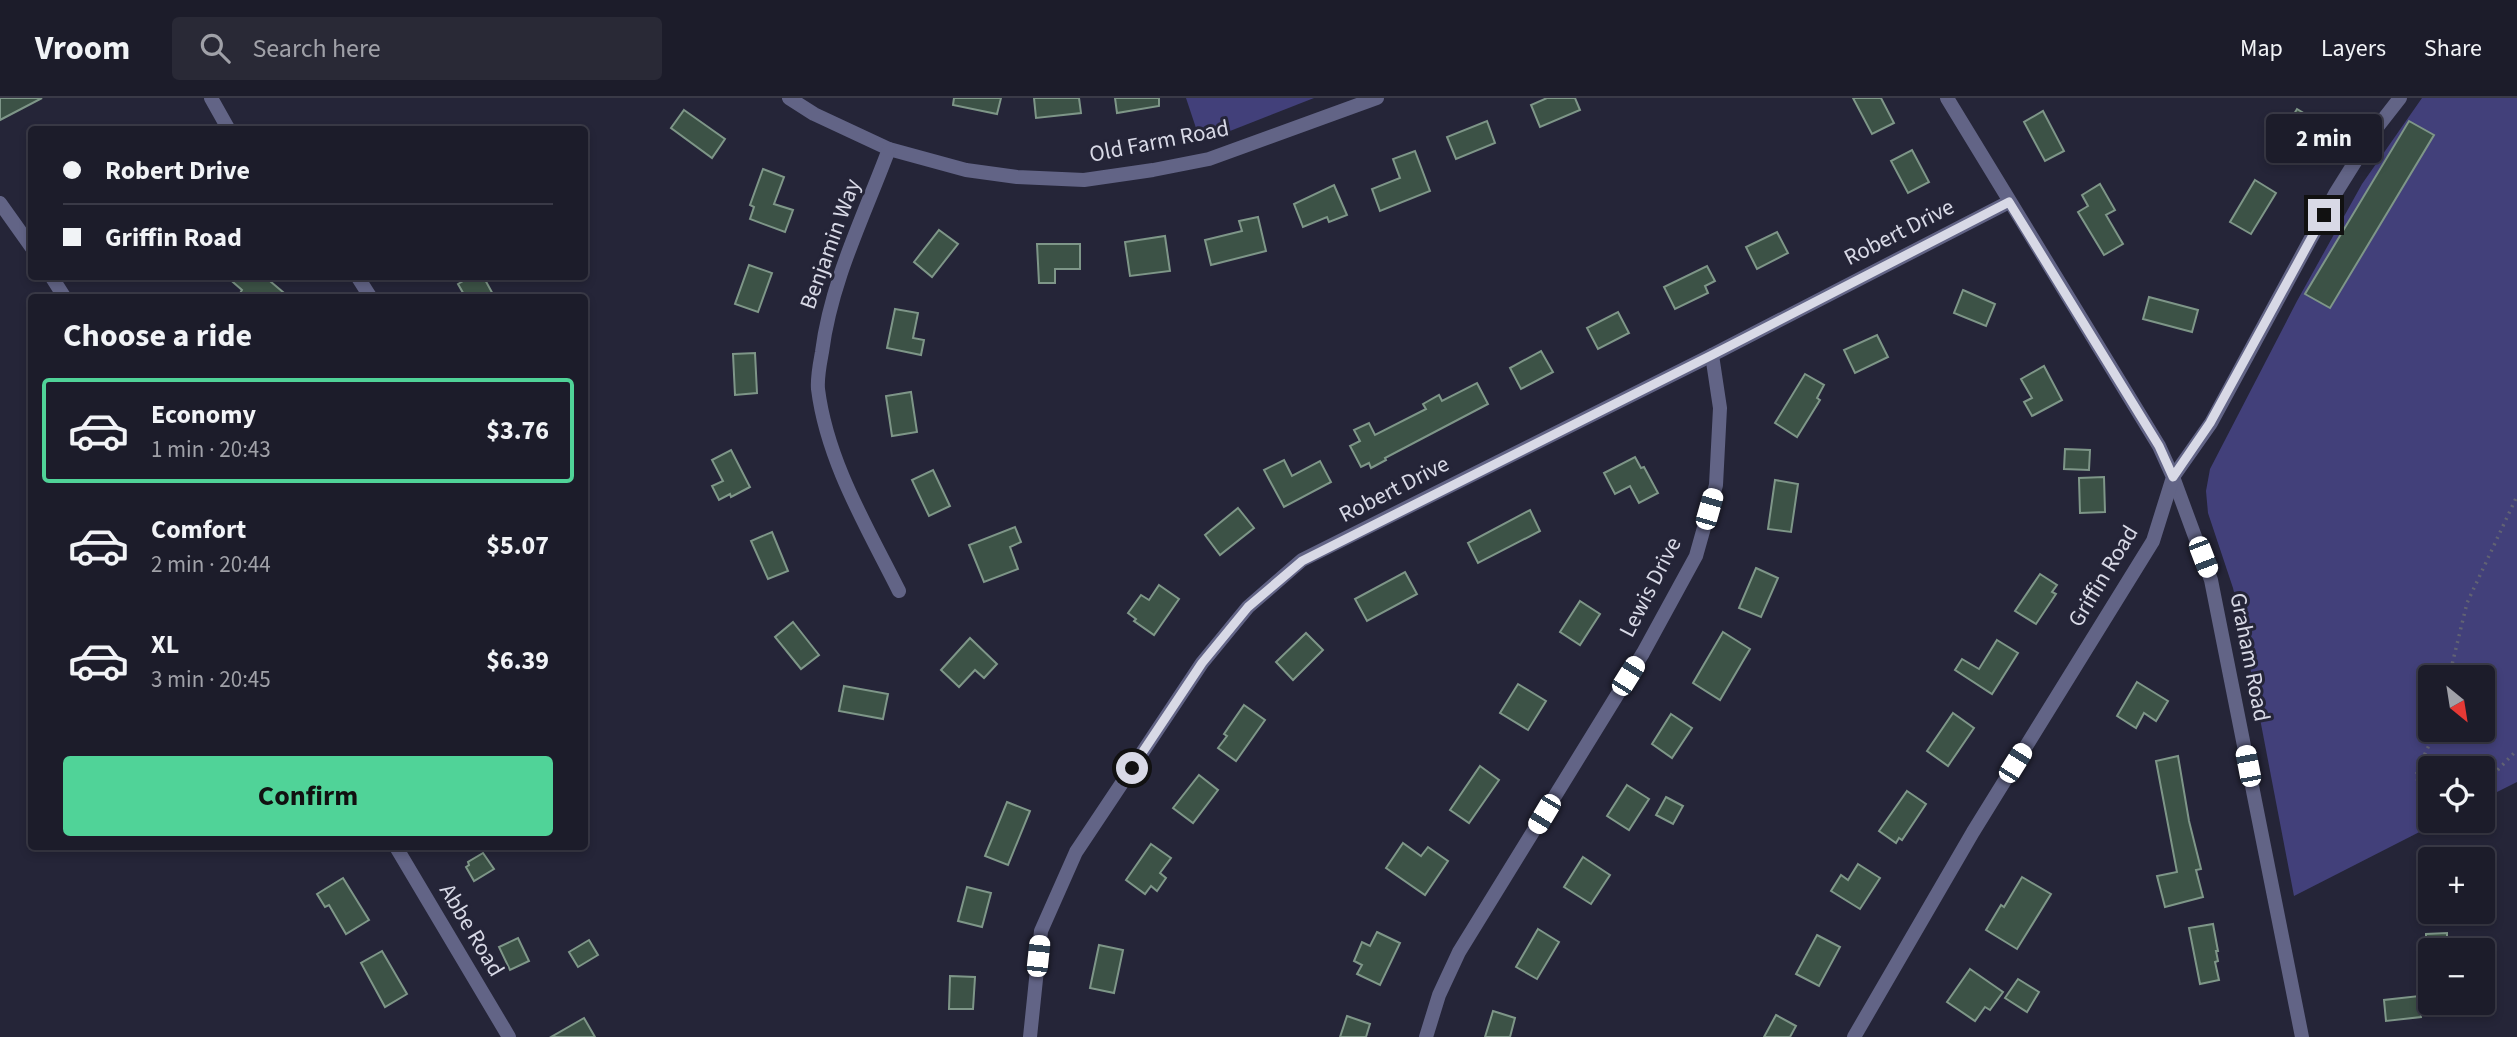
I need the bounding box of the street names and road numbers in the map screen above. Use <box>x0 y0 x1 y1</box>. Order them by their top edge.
street label: Old Farm Road <box>1086 111 1232 171</box>
street label: Benjamin Way <box>791 174 869 314</box>
street label: Robert Drive <box>1838 190 1960 274</box>
street label: Robert Drive <box>1333 447 1455 531</box>
street label: Griffin Road <box>2060 519 2146 633</box>
street label: Lewis Drive <box>1611 531 1689 643</box>
street label: Graham Road <box>2221 590 2279 724</box>
street label: Abbe Road <box>431 877 513 983</box>

